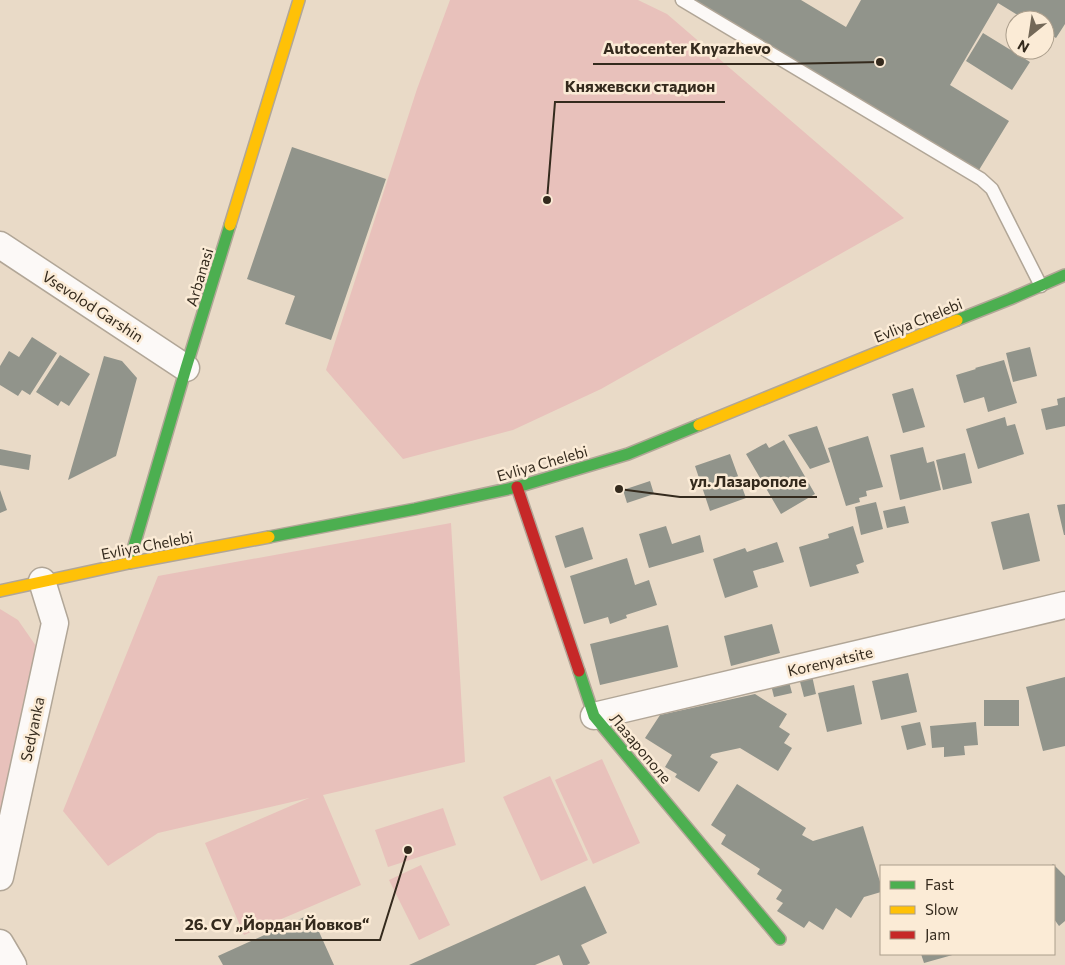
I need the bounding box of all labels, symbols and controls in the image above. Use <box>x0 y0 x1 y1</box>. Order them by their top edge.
north arrow <box>1005 10 1055 60</box>
callout: Autocenter Knyazhevo <box>593 33 781 64</box>
text: N <box>1014 37 1032 57</box>
text: Autocenter Knyazhevo <box>603 38 771 57</box>
callout: Княжевски стадион <box>555 71 725 102</box>
text: Княжевски стадион <box>565 76 715 95</box>
street label: Arbanasi <box>182 246 216 308</box>
street label: Vsevolod Garshin <box>39 267 147 345</box>
street label: Evliya Chelebi <box>871 294 965 346</box>
street label: Evliya Chelebi <box>495 441 589 485</box>
callout: ул. Лазарополе <box>680 466 817 497</box>
text: ул. Лазарополе <box>689 471 807 490</box>
street label: Evliya Chelebi <box>99 527 195 563</box>
street label: Korenyatsite <box>786 642 874 680</box>
street label: Sedyanka <box>16 695 48 763</box>
street label: Лазарополе <box>607 709 676 787</box>
legend <box>880 865 1055 955</box>
text: Fast <box>925 875 954 893</box>
text: Slow <box>925 900 958 918</box>
callout: 26. СУ „Йордан Йовков“ <box>175 909 380 940</box>
text: 26. СУ „Йордан Йовков“ <box>185 914 370 933</box>
text: Jam <box>925 925 950 943</box>

